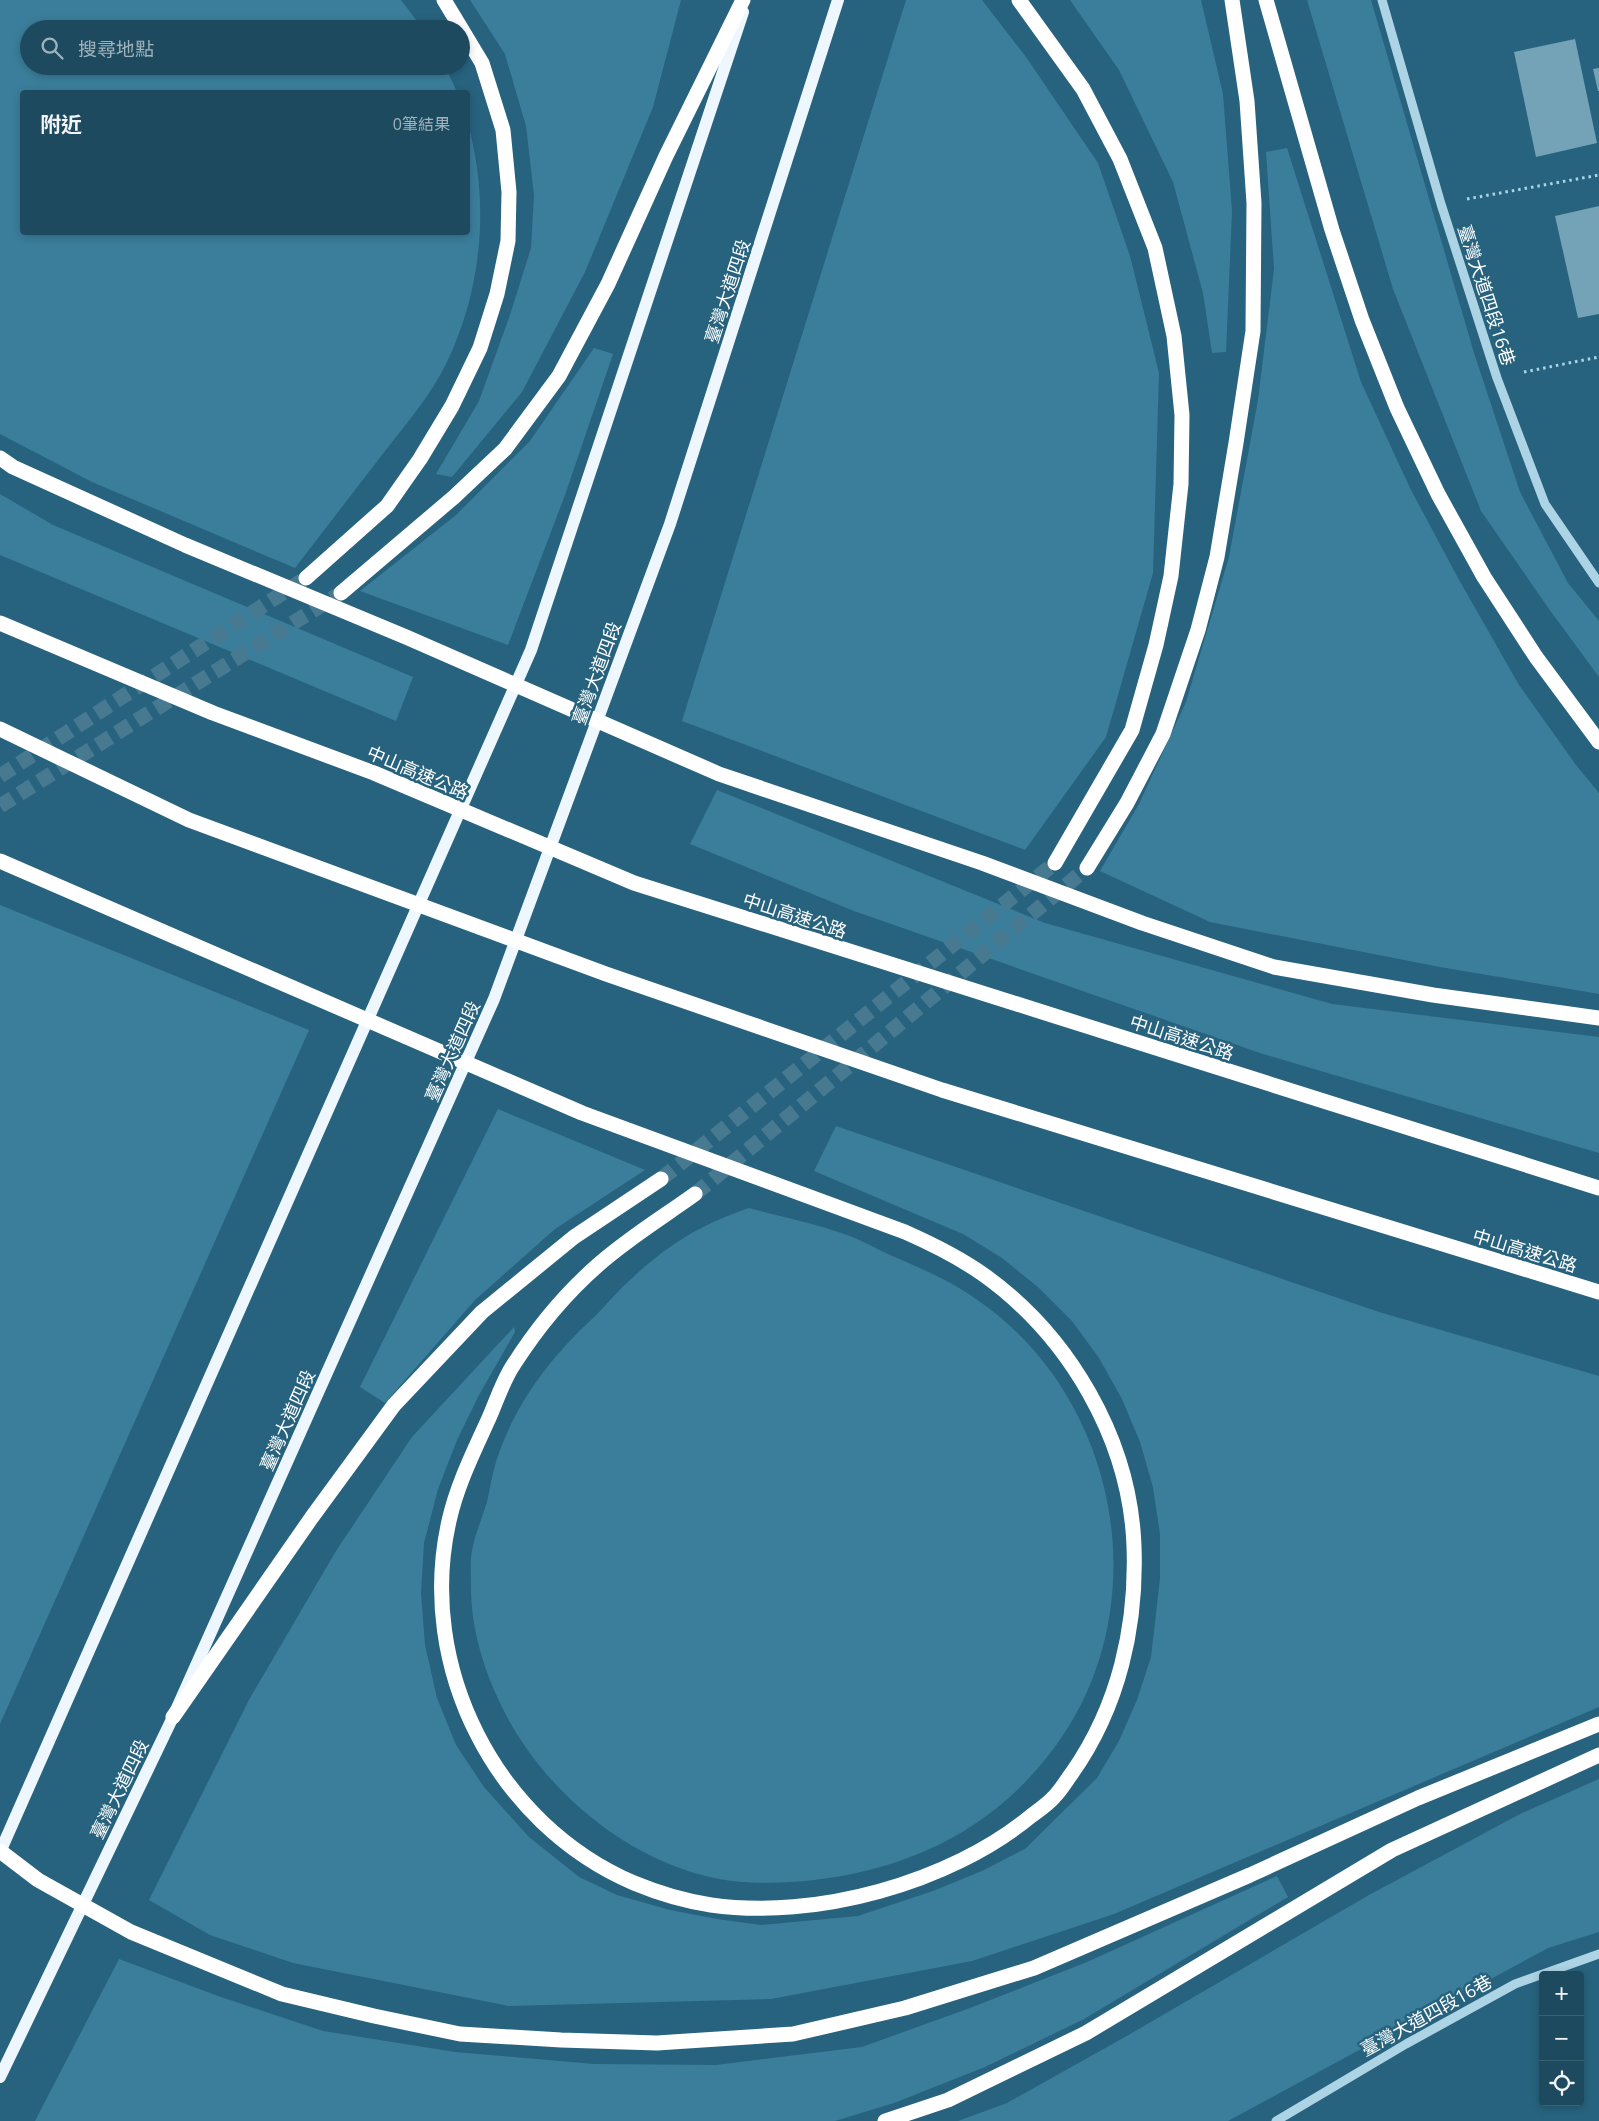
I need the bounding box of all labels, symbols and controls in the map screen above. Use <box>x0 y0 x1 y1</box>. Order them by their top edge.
search box <box>20 20 470 75</box>
icon: search <box>38 34 66 62</box>
text: 搜尋地點 <box>78 36 154 62</box>
text: 附近 <box>40 110 82 138</box>
text: 0筆結果 <box>393 113 450 135</box>
street label: 臺灣大道四段16巷 <box>1453 222 1521 368</box>
street label: 臺灣大道四段 <box>699 236 755 346</box>
street label: 臺灣大道四段 <box>566 618 626 728</box>
street label: 中山高速公路 <box>364 740 472 804</box>
street label: 中山高速公路 <box>740 887 850 943</box>
street label: 臺灣大道四段 <box>419 997 485 1105</box>
street label: 中山高速公路 <box>1127 1009 1237 1065</box>
street label: 中山高速公路 <box>1470 1223 1580 1277</box>
street label: 臺灣大道四段 <box>254 1366 320 1474</box>
street label: 臺灣大道四段 <box>85 1735 153 1843</box>
street label: 臺灣大道四段16巷 <box>1356 1969 1496 2061</box>
map controls <box>1539 1971 1584 2106</box>
button: + <box>1539 1971 1584 2016</box>
button: − <box>1539 2016 1584 2061</box>
button: locate <box>1539 2061 1584 2106</box>

